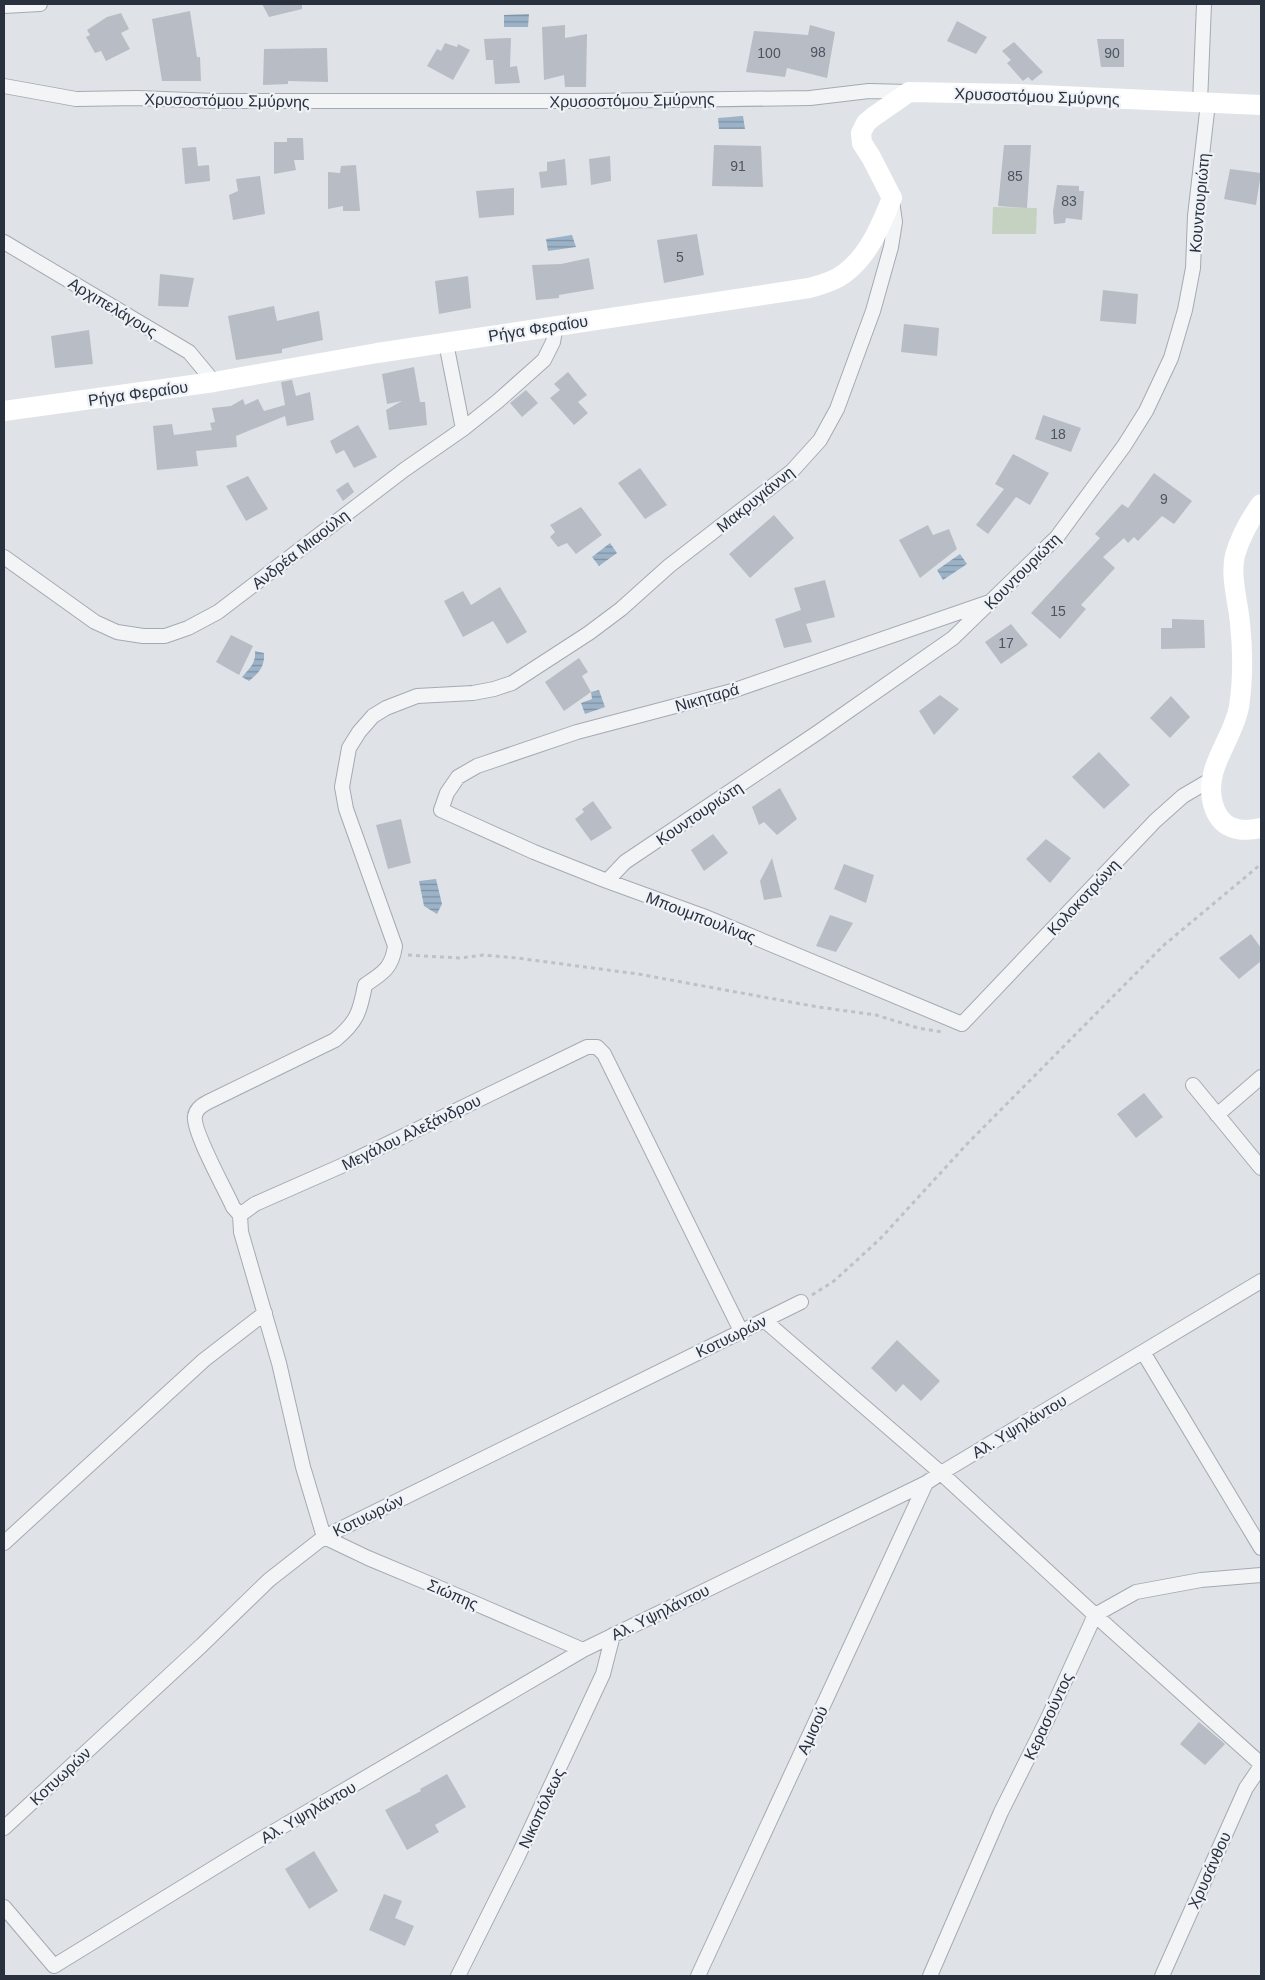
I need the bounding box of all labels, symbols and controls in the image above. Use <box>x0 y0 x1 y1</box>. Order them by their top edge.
house number: 98 <box>810 44 826 60</box>
house number: 100 <box>757 45 781 61</box>
house number: 90 <box>1104 45 1120 61</box>
street label: Χρυσοστόμου Σμύρνης <box>954 85 1120 108</box>
street label: Χρυσοστόμου Σμύρνης <box>144 91 310 110</box>
street label: Χρυσοστόμου Σμύρνης <box>549 91 715 110</box>
street label: Κουντουριώτη <box>1187 152 1212 254</box>
house number: 91 <box>730 158 746 174</box>
house number: 85 <box>1007 168 1023 184</box>
house number: 83 <box>1061 193 1077 209</box>
house number: 5 <box>676 249 684 265</box>
street label: Αρχιπελάγους <box>65 274 160 341</box>
street label: Ρήγα Φεραίου <box>487 312 589 345</box>
street label: Ρήγα Φεραίου <box>87 378 189 409</box>
house number: 18 <box>1050 426 1066 442</box>
street label: Μακρυγιάννη <box>713 463 797 536</box>
house number: 9 <box>1160 491 1168 507</box>
street label: Ανδρέα Μιαούλη <box>249 506 352 592</box>
street label: Κουντουριώτη <box>981 530 1064 613</box>
house number: 15 <box>1050 603 1066 619</box>
house number: 17 <box>998 635 1014 651</box>
street label: Νικηταρά <box>673 680 741 715</box>
street label: Κουντουριώτη <box>653 778 745 848</box>
street label: Κολοκοτρώνη <box>1044 856 1123 939</box>
street label: Μπουμπουλίνας <box>644 889 758 946</box>
street label: Μεγάλου Αλεξάνδρου <box>339 1091 484 1174</box>
street label: Κοτυωρών <box>693 1312 769 1361</box>
street label: Αλ. Υψηλάντου <box>969 1392 1069 1461</box>
street label: Κοτυωρών <box>330 1491 406 1540</box>
street label: Σιώπης <box>425 1576 481 1613</box>
street label: Αλ. Υψηλάντου <box>608 1581 712 1644</box>
street label: Κερασούντος <box>1021 1670 1076 1763</box>
street label: Αμισού <box>794 1704 831 1757</box>
street label: Κοτυωρών <box>27 1744 94 1809</box>
street label: Νικοπόλεως <box>515 1765 568 1851</box>
street label: Αλ. Υψηλάντου <box>258 1778 359 1847</box>
street label: Χρυσάνθου <box>1185 1829 1234 1911</box>

